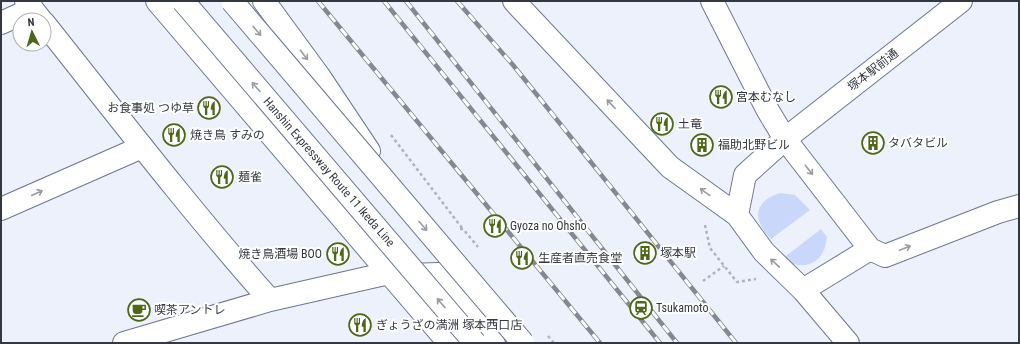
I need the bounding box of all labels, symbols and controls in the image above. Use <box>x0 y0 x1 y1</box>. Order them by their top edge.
north arrow <box>12 12 52 52</box>
text: N <box>27 16 35 29</box>
one-way arrow <box>253 25 262 36</box>
street label: 塚本駅前通 <box>845 46 901 94</box>
one-way arrow <box>300 49 308 60</box>
one-way arrow <box>252 82 261 92</box>
restaurant icon: 宮本むなし <box>708 84 734 110</box>
place label: 宮本むなし <box>736 90 796 104</box>
restaurant icon: お食事処 つゆ草 <box>196 95 222 121</box>
street label: Hanshin Expressway Route 11 Ikeda Line <box>260 95 398 250</box>
one-way arrow <box>606 99 616 109</box>
place label: お食事処 つゆ草 <box>107 101 194 115</box>
restaurant icon: 土竜 <box>649 111 675 137</box>
place label: 土竜 <box>678 117 702 131</box>
restaurant icon: 焼き鳥 すみの <box>161 122 187 148</box>
place label: 焼き鳥 すみの <box>190 128 265 142</box>
building icon: タバタビル <box>860 130 886 156</box>
building icon: 福助北野ビル <box>689 132 715 158</box>
place label: タバタビル <box>888 136 948 150</box>
place label: 福助北野ビル <box>718 138 790 152</box>
restaurant icon: 麺雀 <box>209 164 235 190</box>
one-way arrow <box>804 164 813 175</box>
place label: 麺雀 <box>238 170 262 184</box>
one-way arrow <box>700 188 711 197</box>
one-way arrow <box>30 189 42 196</box>
restaurant icon: Gyoza no Ohsho <box>482 213 508 239</box>
place label: Gyoza no Ohsho <box>510 219 587 233</box>
one-way arrow <box>418 221 427 231</box>
building icon: 塚本駅 <box>632 240 658 266</box>
restaurant icon: 焼き鳥酒場 BOO <box>325 241 351 267</box>
one-way arrow <box>899 244 911 252</box>
restaurant icon: 生産者直売食堂 <box>509 245 535 271</box>
place label: 塚本駅 <box>660 246 696 260</box>
place label: 焼き鳥酒場 BOO <box>238 247 322 261</box>
place label: 生産者直売食堂 <box>538 251 622 265</box>
one-way arrow <box>770 258 780 268</box>
station icon: Tsukamoto <box>628 295 654 321</box>
cafe icon: 喫茶アントレ <box>126 297 152 323</box>
one-way arrow <box>436 297 445 308</box>
place label: Tsukamoto <box>656 301 709 315</box>
place label: 喫茶アントレ <box>154 303 226 317</box>
restaurant icon: ぎょうざの満洲 塚本西口店 <box>347 312 373 338</box>
place label: ぎょうざの満洲 塚本西口店 <box>376 318 522 332</box>

